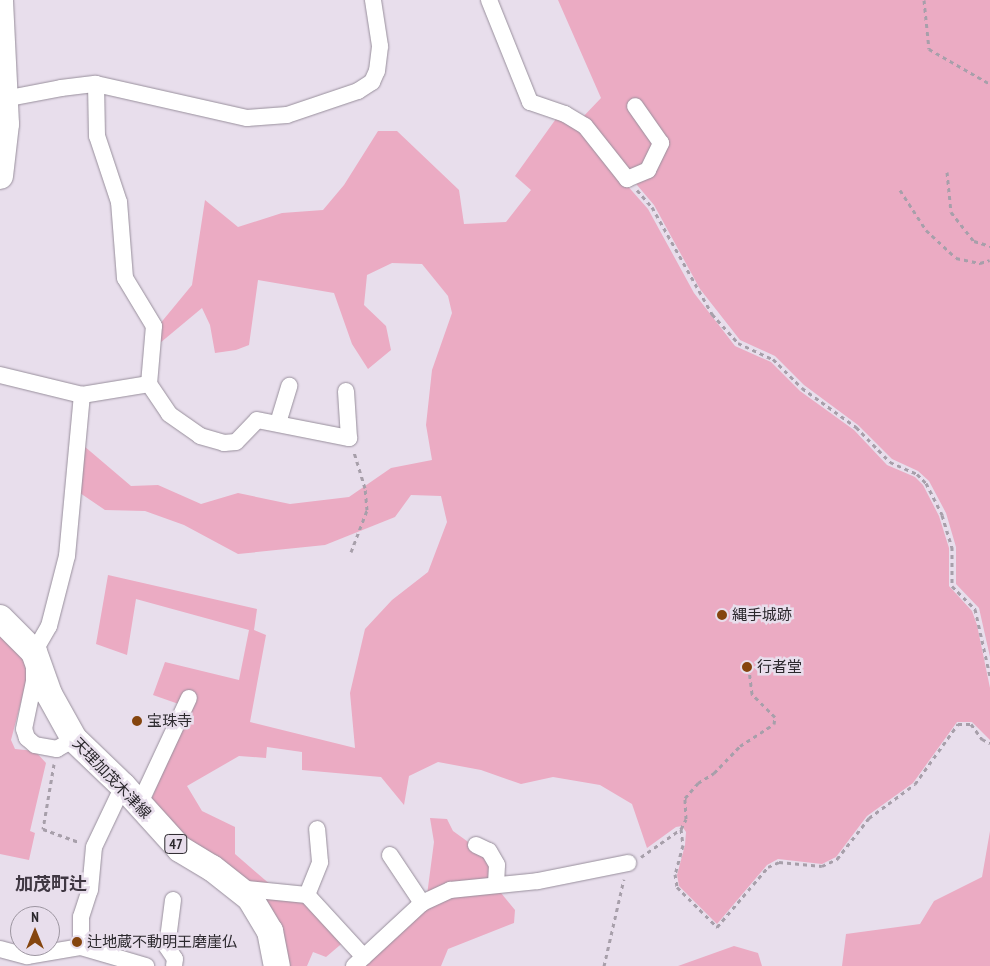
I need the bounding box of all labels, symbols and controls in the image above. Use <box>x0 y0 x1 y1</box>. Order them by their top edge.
place label: 縄手城跡 <box>732 606 792 624</box>
marker: 縄手城跡 <box>716 609 728 621</box>
place label: 行者堂 <box>757 658 802 676</box>
marker: 行者堂 <box>741 661 753 673</box>
place label: 宝珠寺 <box>147 712 192 730</box>
marker: 宝珠寺 <box>131 715 143 727</box>
street label: 天理加茂木津線 <box>69 734 155 822</box>
road number: 47 <box>164 832 188 856</box>
district label: 加茂町辻 <box>15 873 87 895</box>
north arrow <box>10 906 60 956</box>
text: N <box>31 908 39 926</box>
place label: 辻地蔵不動明王磨崖仏 <box>87 933 237 951</box>
marker: 辻地蔵不動明王磨崖仏 <box>71 936 83 948</box>

